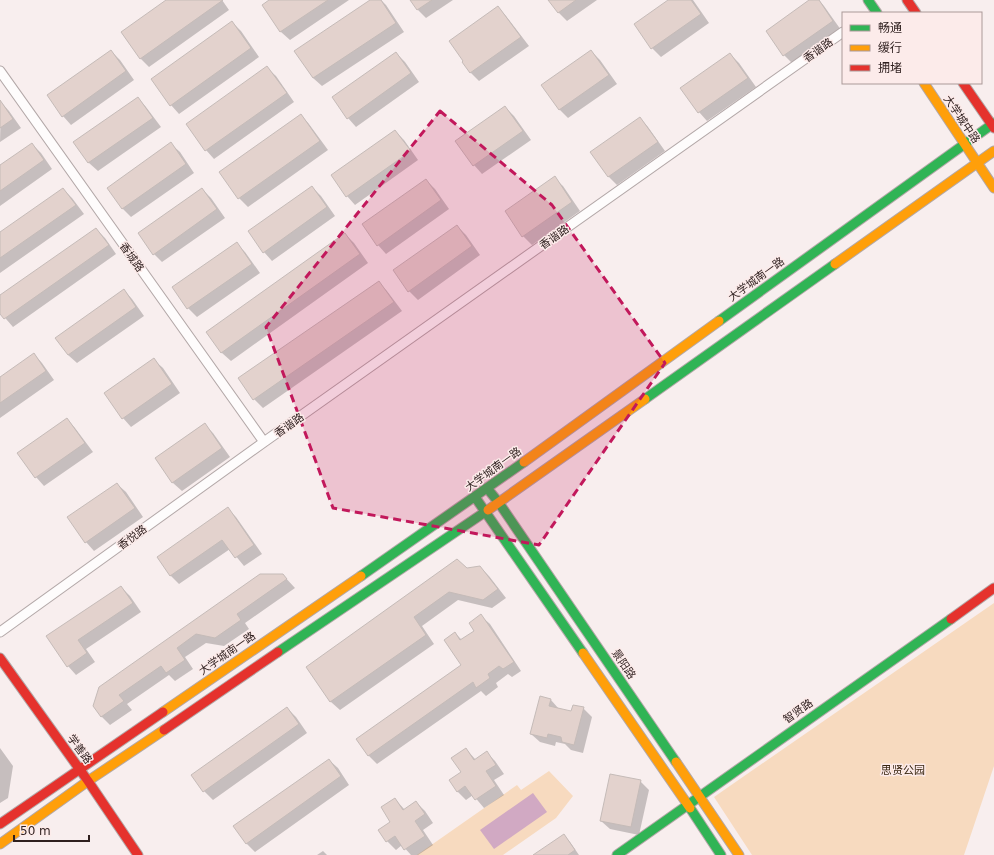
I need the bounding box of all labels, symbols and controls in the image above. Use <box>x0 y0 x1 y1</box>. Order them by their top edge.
legend <box>842 12 982 84</box>
text: 畅通 <box>878 21 902 35</box>
street label: 香谐路 <box>801 36 836 65</box>
text: 缓行 <box>878 41 902 55</box>
text: 拥堵 <box>878 61 902 75</box>
street label: 大学城中路 <box>941 93 982 146</box>
street label: 香谐路 <box>537 223 572 252</box>
street label: 香城路 <box>117 240 146 275</box>
street label: 大学城南一路 <box>726 255 787 304</box>
street label: 香谐路 <box>272 411 307 440</box>
street label: 大学城南一路 <box>463 445 524 494</box>
street label: 香悦路 <box>115 522 149 552</box>
street label: 大学城南一路 <box>197 629 258 678</box>
street label: 景阳路 <box>609 647 638 682</box>
street label: 智贤路 <box>781 697 816 726</box>
street label: 学善路 <box>65 732 95 766</box>
park label: 思贤公园 <box>881 764 925 777</box>
scale bar <box>14 817 89 843</box>
text: 50 m <box>20 824 51 838</box>

